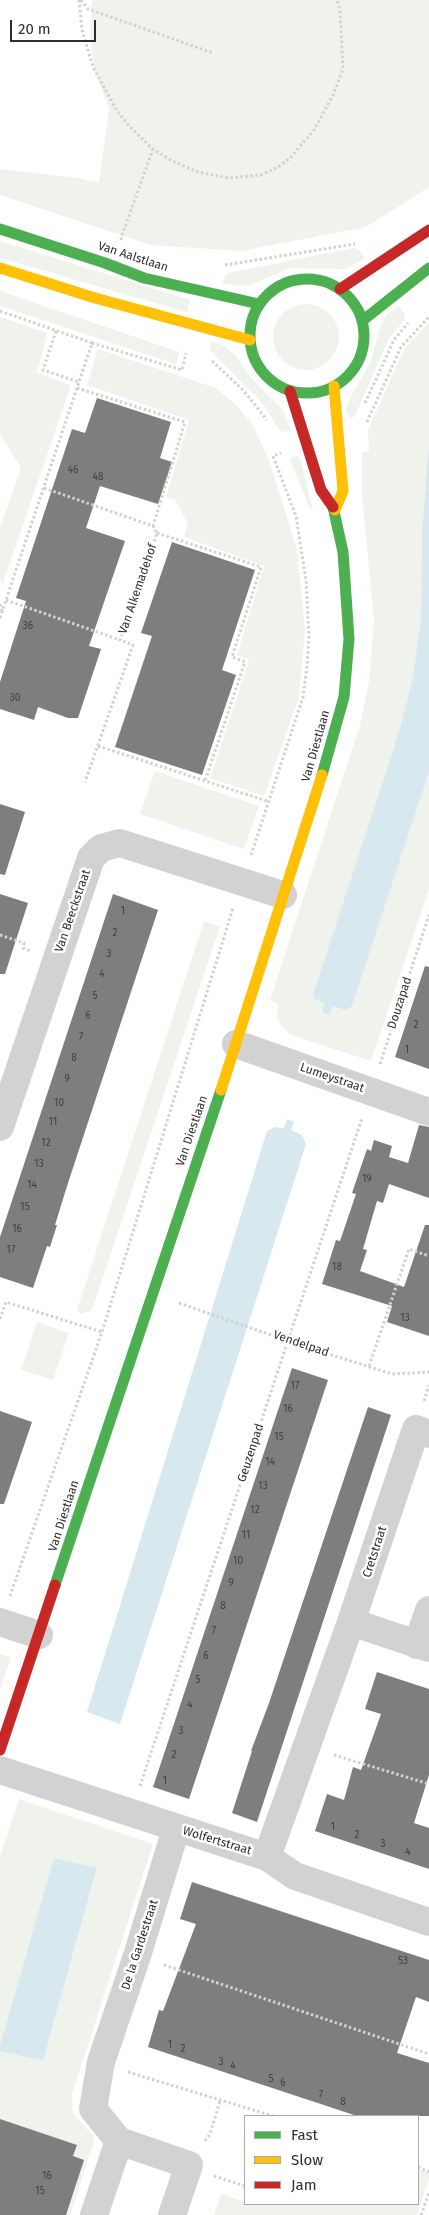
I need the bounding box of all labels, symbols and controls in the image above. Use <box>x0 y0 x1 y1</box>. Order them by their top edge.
scale bar <box>12 10 99 42</box>
text: 20 m <box>18 20 51 38</box>
street label: Van Aalstlaan <box>96 239 170 275</box>
house number: 46 <box>68 464 78 476</box>
house number: 48 <box>93 471 103 483</box>
street label: Van Alkemadehof <box>116 542 160 636</box>
house number: 36 <box>23 620 33 632</box>
house number: 30 <box>10 692 20 704</box>
street label: Van Diestlaan <box>299 709 333 783</box>
street label: Van Beeckstraat <box>52 868 94 954</box>
house number: 1 <box>121 905 125 917</box>
house number: 2 <box>113 927 117 939</box>
house number: 3 <box>107 948 111 960</box>
house number: 4 <box>99 968 105 980</box>
street label: Douzapad <box>385 975 415 1031</box>
house number: 5 <box>92 990 98 1002</box>
house number: 6 <box>85 1010 91 1022</box>
house number: 2 <box>414 1019 418 1031</box>
house number: 7 <box>79 1031 83 1043</box>
house number: 1 <box>405 1044 409 1056</box>
house number: 8 <box>71 1052 77 1064</box>
street label: Lumeystraat <box>298 1060 366 1096</box>
house number: 9 <box>64 1073 70 1085</box>
street label: Van Diestlaan <box>173 1094 211 1168</box>
house number: 10 <box>54 1097 64 1109</box>
house number: 11 <box>49 1116 57 1128</box>
house number: 12 <box>41 1137 51 1149</box>
house number: 13 <box>34 1158 44 1170</box>
house number: 19 <box>362 1173 372 1185</box>
house number: 14 <box>27 1179 37 1191</box>
house number: 15 <box>20 1201 30 1213</box>
house number: 16 <box>12 1223 22 1235</box>
house number: 17 <box>7 1244 15 1256</box>
house number: 18 <box>332 1261 342 1273</box>
house number: 13 <box>400 1312 410 1324</box>
street label: Vendelpad <box>271 1328 331 1360</box>
house number: 17 <box>291 1380 299 1392</box>
house number: 16 <box>283 1403 293 1415</box>
street label: Geuzenpad <box>235 1422 267 1484</box>
house number: 15 <box>274 1431 284 1443</box>
house number: 14 <box>265 1456 275 1468</box>
street label: Van Diestlaan <box>46 1479 82 1553</box>
house number: 13 <box>258 1480 268 1492</box>
house number: 12 <box>250 1504 260 1516</box>
street label: Cretstraat <box>360 1524 390 1580</box>
house number: 11 <box>242 1529 250 1541</box>
house number: 10 <box>233 1555 243 1567</box>
house number: 9 <box>228 1577 234 1589</box>
house number: 8 <box>220 1600 226 1612</box>
house number: 7 <box>212 1625 216 1637</box>
house number: 6 <box>203 1650 209 1662</box>
house number: 5 <box>195 1674 201 1686</box>
house number: 4 <box>187 1699 193 1711</box>
house number: 3 <box>179 1725 183 1737</box>
house number: 2 <box>172 1749 176 1761</box>
house number: 1 <box>163 1775 167 1787</box>
house number: 1 <box>331 1821 335 1833</box>
street label: Wolfertstraat <box>181 1824 253 1858</box>
house number: 2 <box>355 1829 359 1841</box>
house number: 3 <box>381 1838 385 1850</box>
house number: 4 <box>405 1846 411 1858</box>
street label: De la Gardestraat <box>119 1898 161 1992</box>
house number: 53 <box>398 1955 408 1967</box>
house number: 1 <box>168 2039 172 2051</box>
house number: 2 <box>181 2043 185 2055</box>
house number: 3 <box>219 2056 223 2068</box>
house number: 4 <box>230 2060 236 2072</box>
house number: 5 <box>268 2073 274 2085</box>
house number: 6 <box>280 2077 286 2089</box>
house number: 7 <box>319 2089 323 2101</box>
house number: 8 <box>340 2096 346 2108</box>
legend <box>244 2115 419 2205</box>
text: Fast <box>291 2126 318 2144</box>
text: Slow <box>291 2151 323 2169</box>
house number: 16 <box>42 2170 52 2182</box>
text: Jam <box>291 2176 317 2194</box>
house number: 15 <box>35 2185 45 2197</box>

